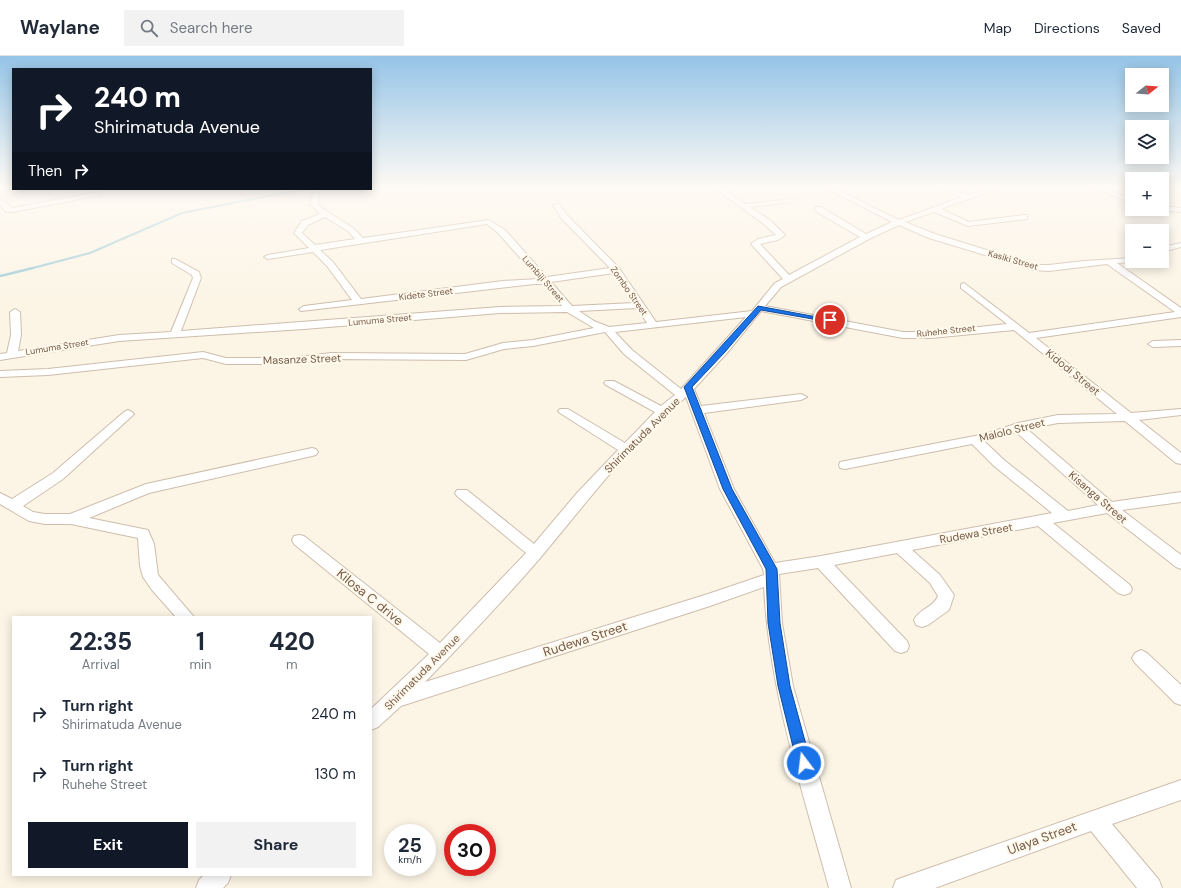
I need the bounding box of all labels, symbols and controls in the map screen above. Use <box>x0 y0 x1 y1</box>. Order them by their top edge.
search box <box>124 10 404 46</box>
text: Waylane <box>20 15 100 40</box>
icon: search <box>138 17 160 39</box>
text: Search here <box>170 18 253 38</box>
text: Map <box>984 19 1012 37</box>
text: Directions <box>1034 19 1100 37</box>
text: Saved <box>1122 19 1161 37</box>
north arrow <box>1125 68 1169 112</box>
map controls <box>1125 68 1169 268</box>
text: 240 m <box>94 79 181 116</box>
icon: right <box>28 84 80 136</box>
text: Shirimatuda Avenue <box>94 115 260 139</box>
button: layers <box>1125 120 1169 164</box>
icon: right <box>70 160 92 182</box>
text: Then <box>28 161 62 181</box>
button: + <box>1125 172 1169 216</box>
button: − <box>1125 224 1169 268</box>
street label: Kasiki Street <box>987 247 1040 273</box>
street label: Lumbiji Street <box>519 253 567 305</box>
street label: Zombo Street <box>608 264 651 318</box>
street label: Kidete Street <box>398 285 454 303</box>
pin <box>813 303 847 337</box>
icon: arrive <box>819 309 841 331</box>
street label: Lumuma Street <box>348 311 413 329</box>
street label: Ruhehe Street <box>916 322 976 340</box>
street label: Lumuma Street <box>25 336 90 358</box>
street label: Kidodi Street <box>1043 346 1103 398</box>
street label: Masanze Street <box>263 351 341 367</box>
street label: Shirimatuda Avenue <box>601 394 683 476</box>
street label: Malolo Street <box>978 415 1046 445</box>
street label: Kisanga Street <box>1066 468 1130 526</box>
street label: Rudewa Street <box>938 520 1014 546</box>
street label: Kilosa C drive <box>333 565 407 629</box>
street label: Rudewa Street <box>541 617 629 661</box>
text: 22:35 <box>69 626 132 657</box>
text: 1 <box>196 626 205 657</box>
text: 420 <box>269 626 315 657</box>
street label: Shirimatuda Avenue <box>381 631 463 713</box>
text: Arrival <box>82 656 120 673</box>
text: min <box>189 656 212 673</box>
text: m <box>286 656 298 673</box>
text: Turn right <box>62 696 133 716</box>
icon: right <box>28 703 50 725</box>
text: 240 m <box>311 704 356 724</box>
text: Shirimatuda Avenue <box>62 716 182 733</box>
position arrow <box>783 742 825 784</box>
text: Turn right <box>62 756 133 776</box>
icon: right <box>28 763 50 785</box>
text: 130 m <box>315 764 356 784</box>
text: Ruhehe Street <box>62 776 147 793</box>
street label: Ulaya Street <box>1005 818 1079 858</box>
button: Exit <box>28 822 188 868</box>
button: Share <box>196 822 356 868</box>
speed limit sign: 30 <box>444 824 496 876</box>
text: 25 <box>398 832 422 858</box>
text: km/h <box>398 853 422 866</box>

